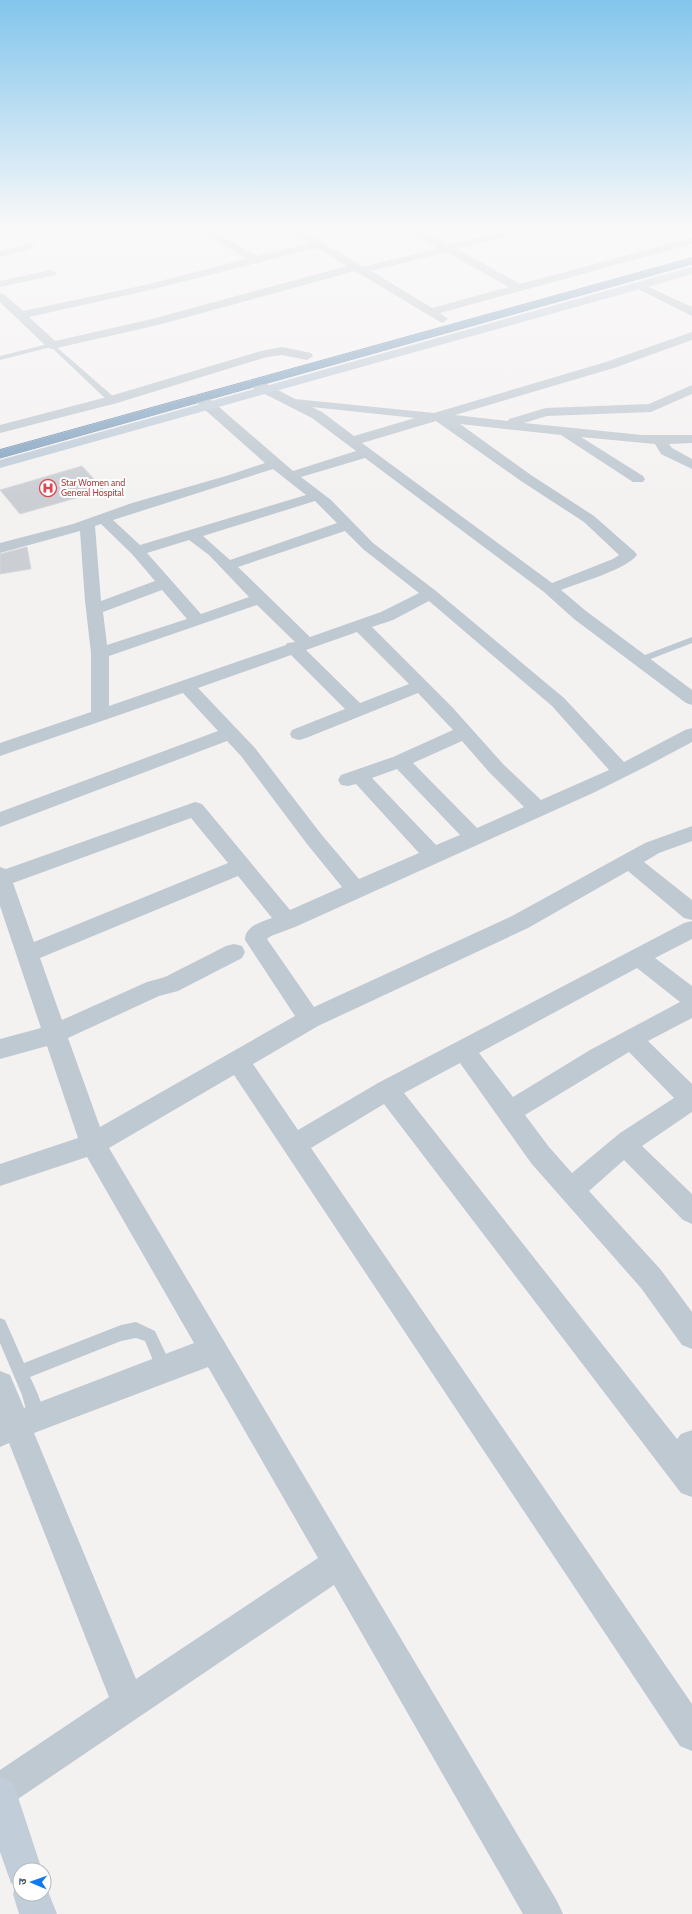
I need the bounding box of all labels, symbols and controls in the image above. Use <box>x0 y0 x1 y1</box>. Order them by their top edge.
place label: Star Women and General Hospital <box>61 477 125 498</box>
hospital icon: Star Women and General Hospital <box>38 478 58 498</box>
north arrow <box>12 1862 52 1902</box>
text: उ <box>15 1878 29 1885</box>

